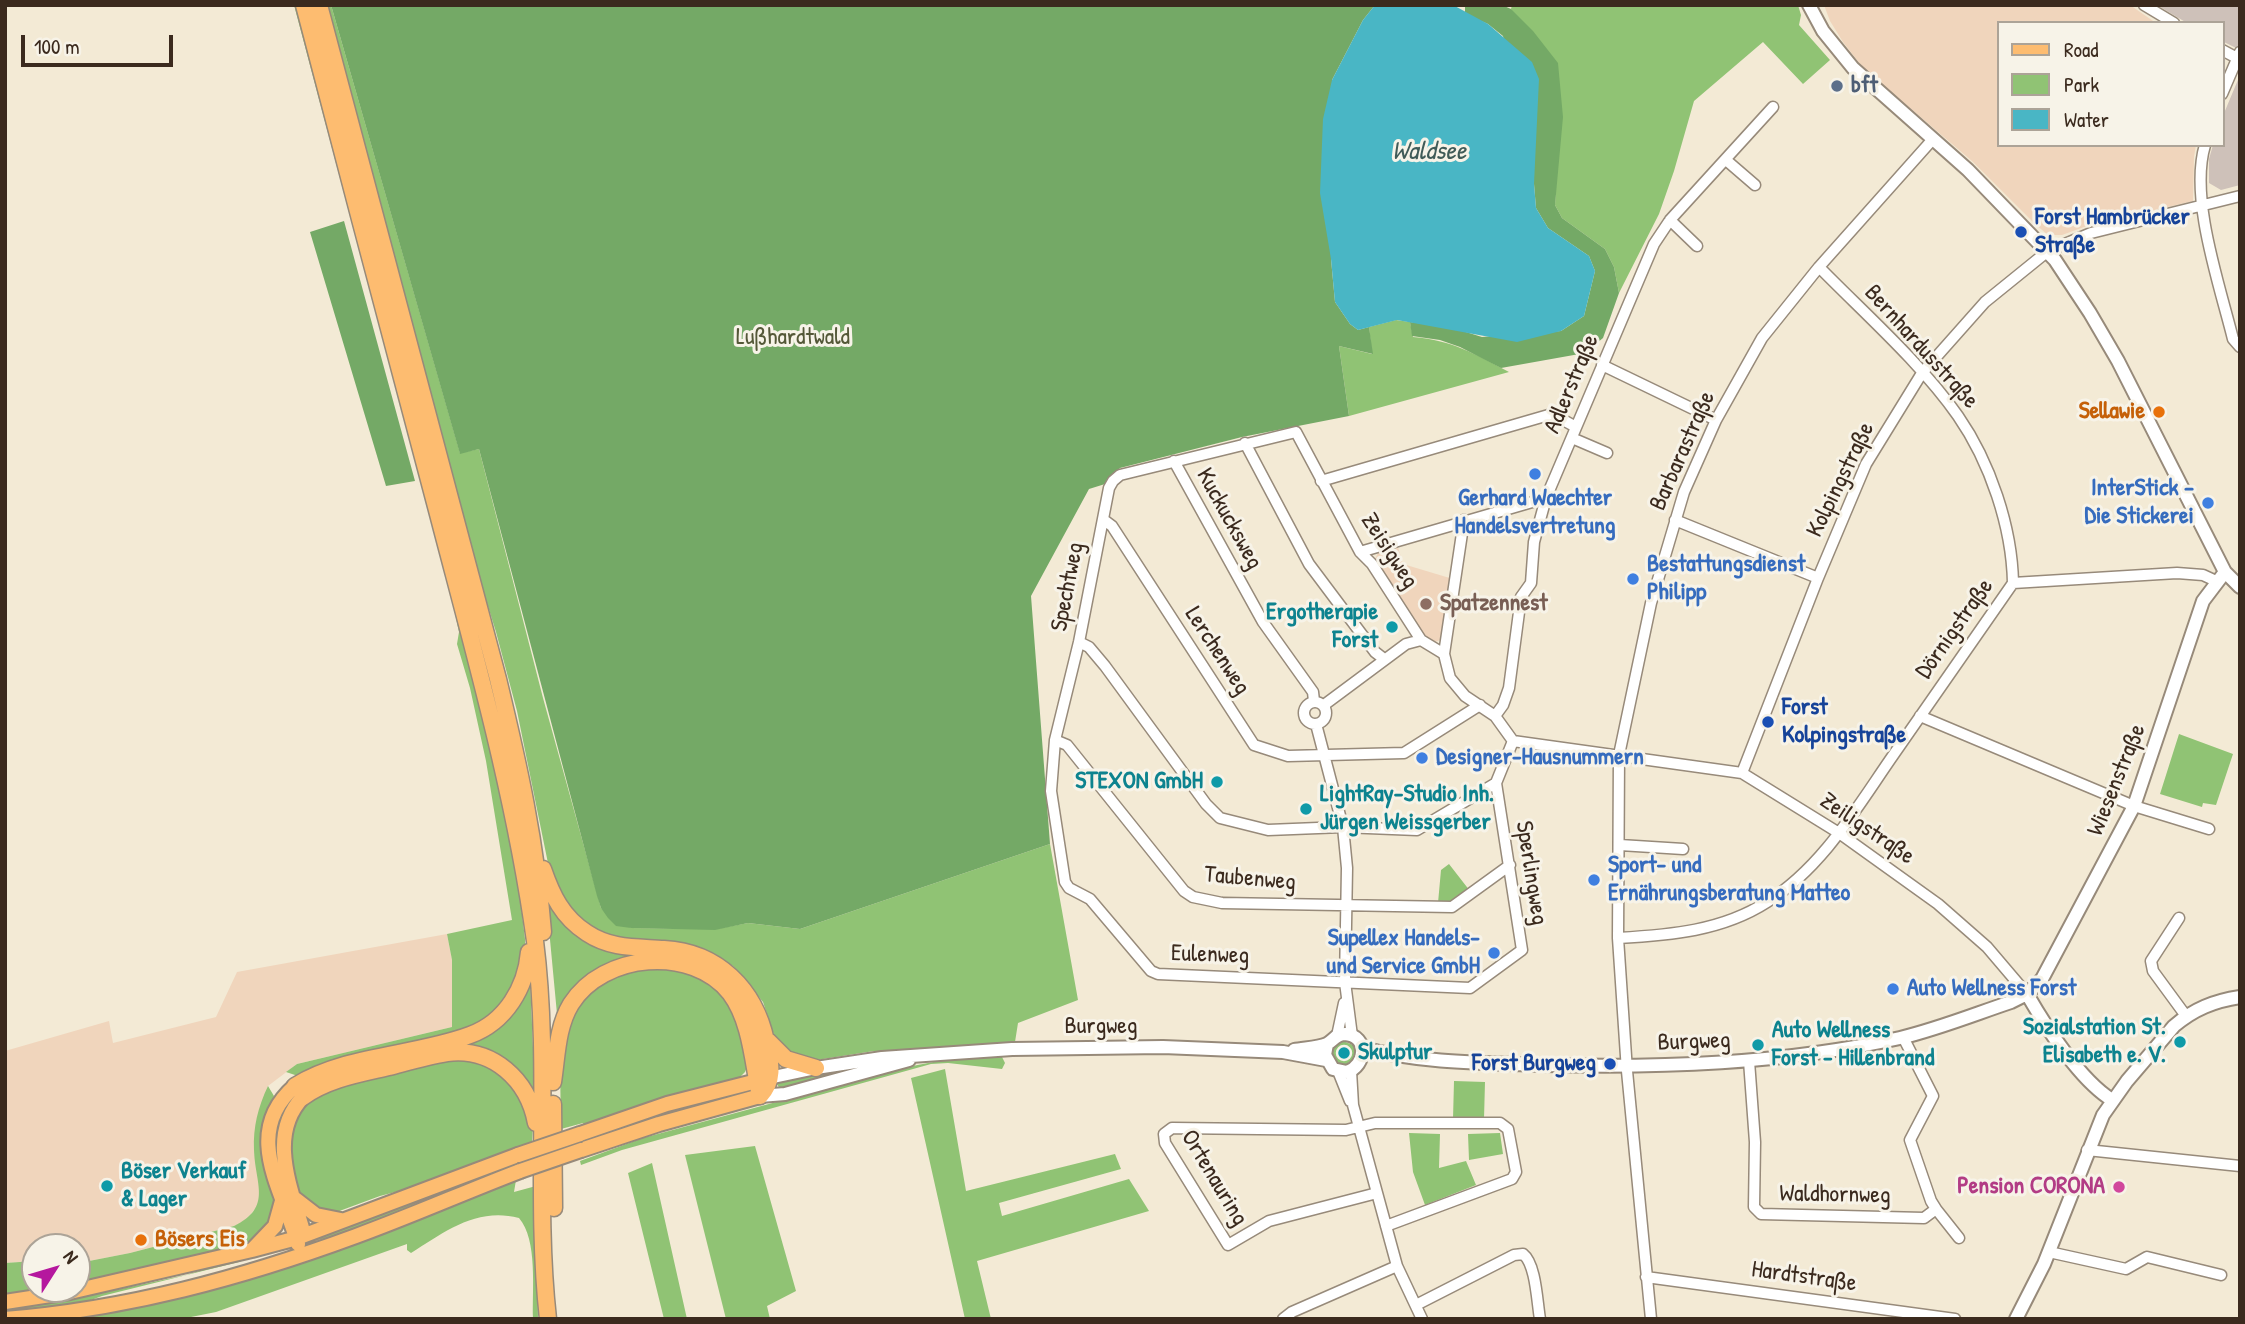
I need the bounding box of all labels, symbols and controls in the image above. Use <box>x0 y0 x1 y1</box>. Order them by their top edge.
scale bar <box>24 21 177 65</box>
legend <box>1996 21 2224 147</box>
text: 100 m <box>34 32 80 61</box>
text: Road <box>2064 35 2098 64</box>
text: Park <box>2064 70 2099 99</box>
place label: bft <box>1851 72 1878 100</box>
marker: bft <box>1829 78 1845 94</box>
text: Water <box>2064 105 2109 134</box>
water label: Waldsee <box>1392 136 1466 168</box>
place label: Forst Hambrücker Straße <box>2035 204 2190 260</box>
marker: Forst Hambrücker Straße <box>2013 224 2029 240</box>
street label: Bernhardusstraße <box>1858 279 1984 415</box>
park label: Lußhardtwald <box>736 324 850 352</box>
street label: Adlerstraße <box>1538 330 1606 438</box>
street label: Barbarastraße <box>1644 387 1722 515</box>
place label: Sellawie <box>2079 398 2145 426</box>
marker: Sellawie <box>2151 404 2167 420</box>
street label: Kolpingstraße <box>1801 418 1881 542</box>
street label: Kuckucksweg <box>1190 464 1268 574</box>
marker: Gerhard Waechter Handelsvertretung <box>1527 466 1543 482</box>
place label: InterStick – Die Stickerei <box>2085 475 2194 531</box>
place label: Gerhard Waechter Handelsvertretung <box>1455 485 1615 541</box>
marker: InterStick – Die Stickerei <box>2200 495 2216 511</box>
street label: Zeisigweg <box>1354 508 1424 594</box>
street label: Spechtweg <box>1045 540 1091 634</box>
place label: Bestattungsdienst Philipp <box>1647 551 1805 607</box>
marker: Bestattungsdienst Philipp <box>1625 571 1641 587</box>
street label: Dörnigstraße <box>1910 573 2000 685</box>
place label: Spatzennest <box>1440 590 1548 618</box>
marker: Spatzennest <box>1418 596 1434 612</box>
place label: Ergotherapie Forst <box>1266 599 1378 655</box>
street label: Lerchenweg <box>1178 602 1256 700</box>
marker: Ergotherapie Forst <box>1384 619 1400 635</box>
place label: Forst Kolpingstraße <box>1782 694 1906 750</box>
marker: Forst Kolpingstraße <box>1760 714 1776 730</box>
street label: Wiesenstraße <box>2082 720 2152 840</box>
place label: Designer-Hausnummern <box>1436 744 1644 772</box>
marker: Designer-Hausnummern <box>1414 750 1430 766</box>
place label: STEXON GmbH <box>1075 768 1203 796</box>
marker: STEXON GmbH <box>1209 774 1225 790</box>
place label: LightRay-Studio Inh. Jürgen Weissgerber <box>1320 781 1494 837</box>
street label: Zeiligstraße <box>1814 787 1920 871</box>
marker: LightRay-Studio Inh. Jürgen Weissgerber <box>1298 801 1314 817</box>
street label: Sperlingweg <box>1509 819 1553 927</box>
place label: Sport- und Ernährungsberatung Matteo <box>1608 852 1850 908</box>
street label: Taubenweg <box>1203 861 1297 897</box>
marker: Sport- und Ernährungsberatung Matteo <box>1586 872 1602 888</box>
place label: Supellex Handels- und Service GmbH <box>1327 925 1480 981</box>
street label: Eulenweg <box>1170 939 1250 971</box>
marker: Supellex Handels- und Service GmbH <box>1486 945 1502 961</box>
place label: Auto Wellness Forst <box>1907 975 2076 1003</box>
marker: Auto Wellness Forst <box>1885 981 1901 997</box>
street label: Burgweg <box>1064 1013 1138 1041</box>
place label: Sozialstation St. Elisabeth e. V. <box>2023 1014 2166 1070</box>
place label: Auto Wellness Forst - Hillenbrand <box>1772 1017 1934 1073</box>
street label: Burgweg <box>1657 1026 1731 1058</box>
marker: Sozialstation St. Elisabeth e. V. <box>2172 1034 2188 1050</box>
marker: Auto Wellness Forst - Hillenbrand <box>1750 1037 1766 1053</box>
place label: Skulptur <box>1358 1039 1432 1067</box>
marker: Skulptur <box>1336 1045 1352 1061</box>
place label: Forst Burgweg <box>1472 1050 1596 1078</box>
marker: Forst Burgweg <box>1602 1056 1618 1072</box>
street label: Ortenauring <box>1174 1125 1254 1231</box>
place label: Böser Verkauf & Lager <box>121 1158 246 1214</box>
place label: Pension CORONA <box>1957 1173 2105 1201</box>
marker: Böser Verkauf & Lager <box>99 1178 115 1194</box>
marker: Pension CORONA <box>2111 1179 2127 1195</box>
street label: Waldhornweg <box>1779 1180 1891 1210</box>
place label: Bösers Eis <box>155 1226 245 1254</box>
marker: Bösers Eis <box>133 1232 149 1248</box>
north arrow <box>21 1233 91 1303</box>
text: N <box>58 1245 85 1268</box>
street label: Hardtstraße <box>1750 1255 1858 1299</box>

